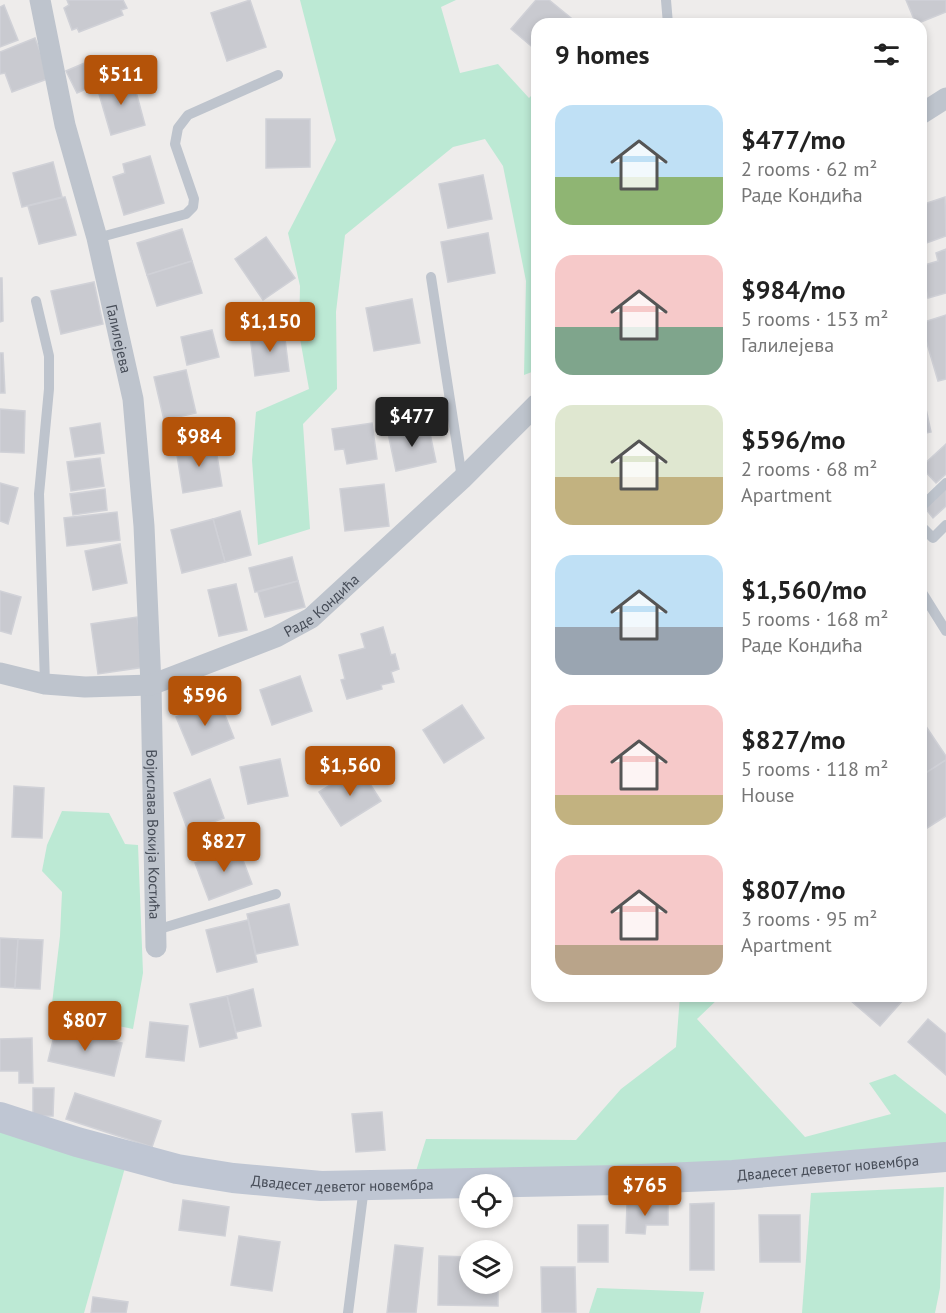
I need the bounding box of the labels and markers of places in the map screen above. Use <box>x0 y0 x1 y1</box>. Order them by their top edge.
pin: $511 <box>85 55 157 106</box>
pin: $1,150 <box>221 302 319 353</box>
pin: $477 <box>376 397 448 448</box>
pin: $984 <box>163 417 235 468</box>
pin: $596 <box>169 676 241 727</box>
pin: $1,560 <box>301 746 399 797</box>
pin: $827 <box>188 822 260 873</box>
pin: $807 <box>49 1001 121 1052</box>
pin: $765 <box>609 1166 681 1217</box>

